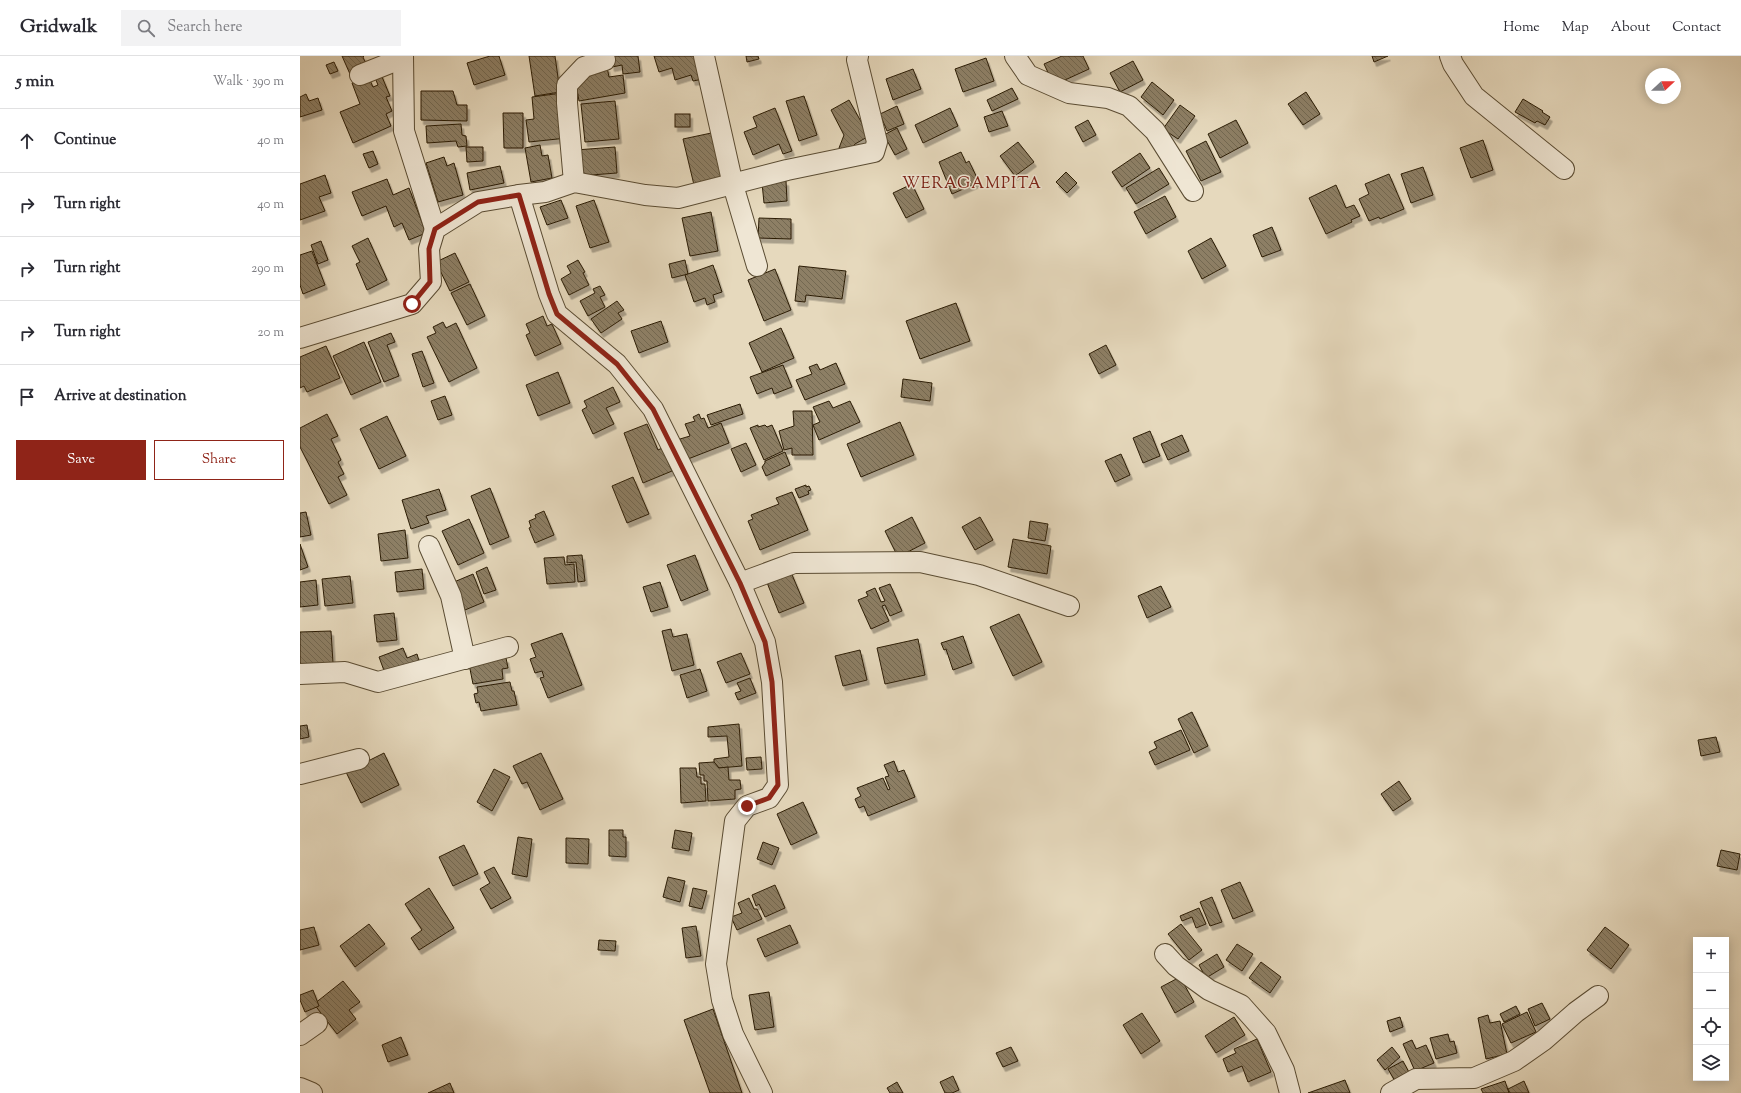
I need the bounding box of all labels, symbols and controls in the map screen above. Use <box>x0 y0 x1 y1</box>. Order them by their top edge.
search box <box>121 10 401 46</box>
text: Gridwalk <box>20 14 97 41</box>
icon: search <box>135 17 157 39</box>
text: Search here <box>167 17 243 38</box>
text: Home <box>1503 18 1540 38</box>
text: Map <box>1562 18 1589 38</box>
text: About <box>1611 18 1650 38</box>
text: Contact <box>1672 18 1721 38</box>
north arrow <box>1645 68 1681 104</box>
text: 5 min <box>16 70 54 94</box>
text: Walk · 390 m <box>213 73 284 91</box>
icon: ahead <box>16 130 38 152</box>
text: Continue <box>54 130 116 151</box>
text: 40 m <box>257 132 284 150</box>
district label: WERAGAMPITA <box>902 173 1042 196</box>
icon: right <box>16 194 38 216</box>
text: Turn right <box>54 194 120 215</box>
text: 40 m <box>257 196 284 214</box>
icon: right <box>16 258 38 280</box>
text: Turn right <box>54 258 120 279</box>
text: 290 m <box>251 260 284 278</box>
route start <box>403 295 421 313</box>
icon: right <box>16 322 38 344</box>
text: Turn right <box>54 322 120 343</box>
text: 20 m <box>258 324 284 342</box>
icon: arrive <box>16 386 38 408</box>
text: Arrive at destination <box>54 386 187 407</box>
button: Save <box>16 440 146 480</box>
button: Share <box>154 440 284 480</box>
route end <box>738 797 756 815</box>
map controls <box>1693 937 1729 1081</box>
button: + <box>1693 937 1729 973</box>
button: − <box>1693 973 1729 1009</box>
button: locate <box>1693 1009 1729 1045</box>
button: layers <box>1693 1045 1729 1081</box>

